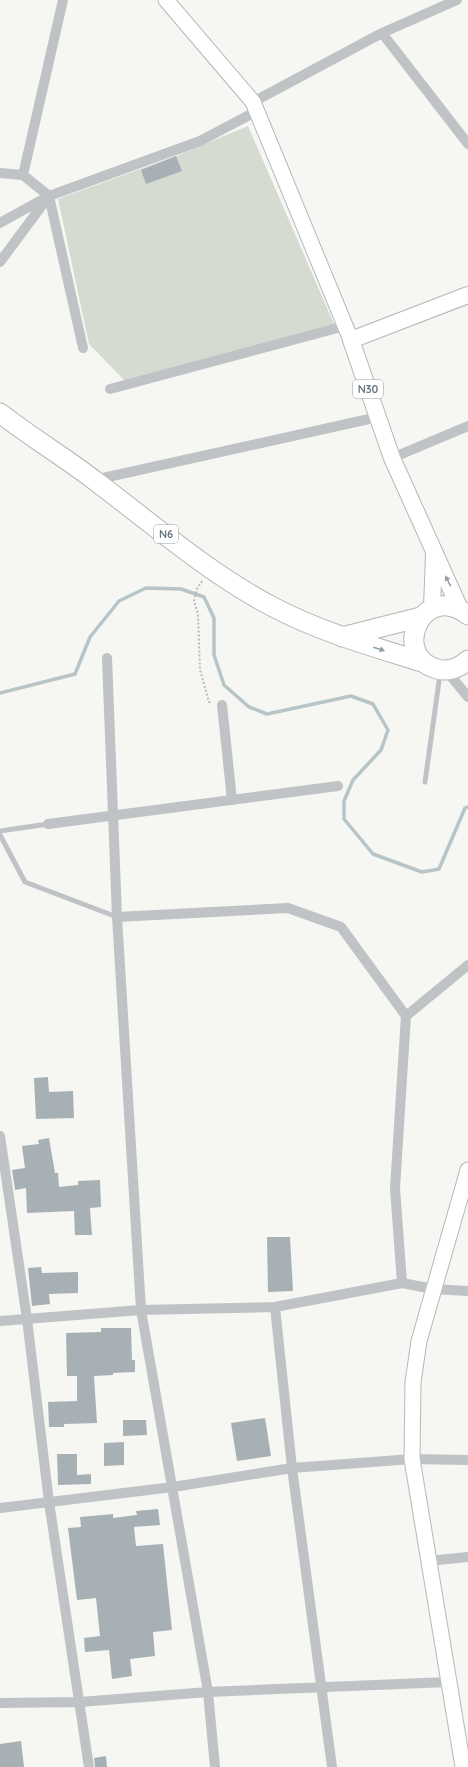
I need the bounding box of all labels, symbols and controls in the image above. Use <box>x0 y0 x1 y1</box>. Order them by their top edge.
road number: N30 <box>353 380 383 398</box>
road number: N6 <box>154 525 178 543</box>
one-way arrow <box>445 575 451 586</box>
one-way arrow <box>374 646 386 652</box>

